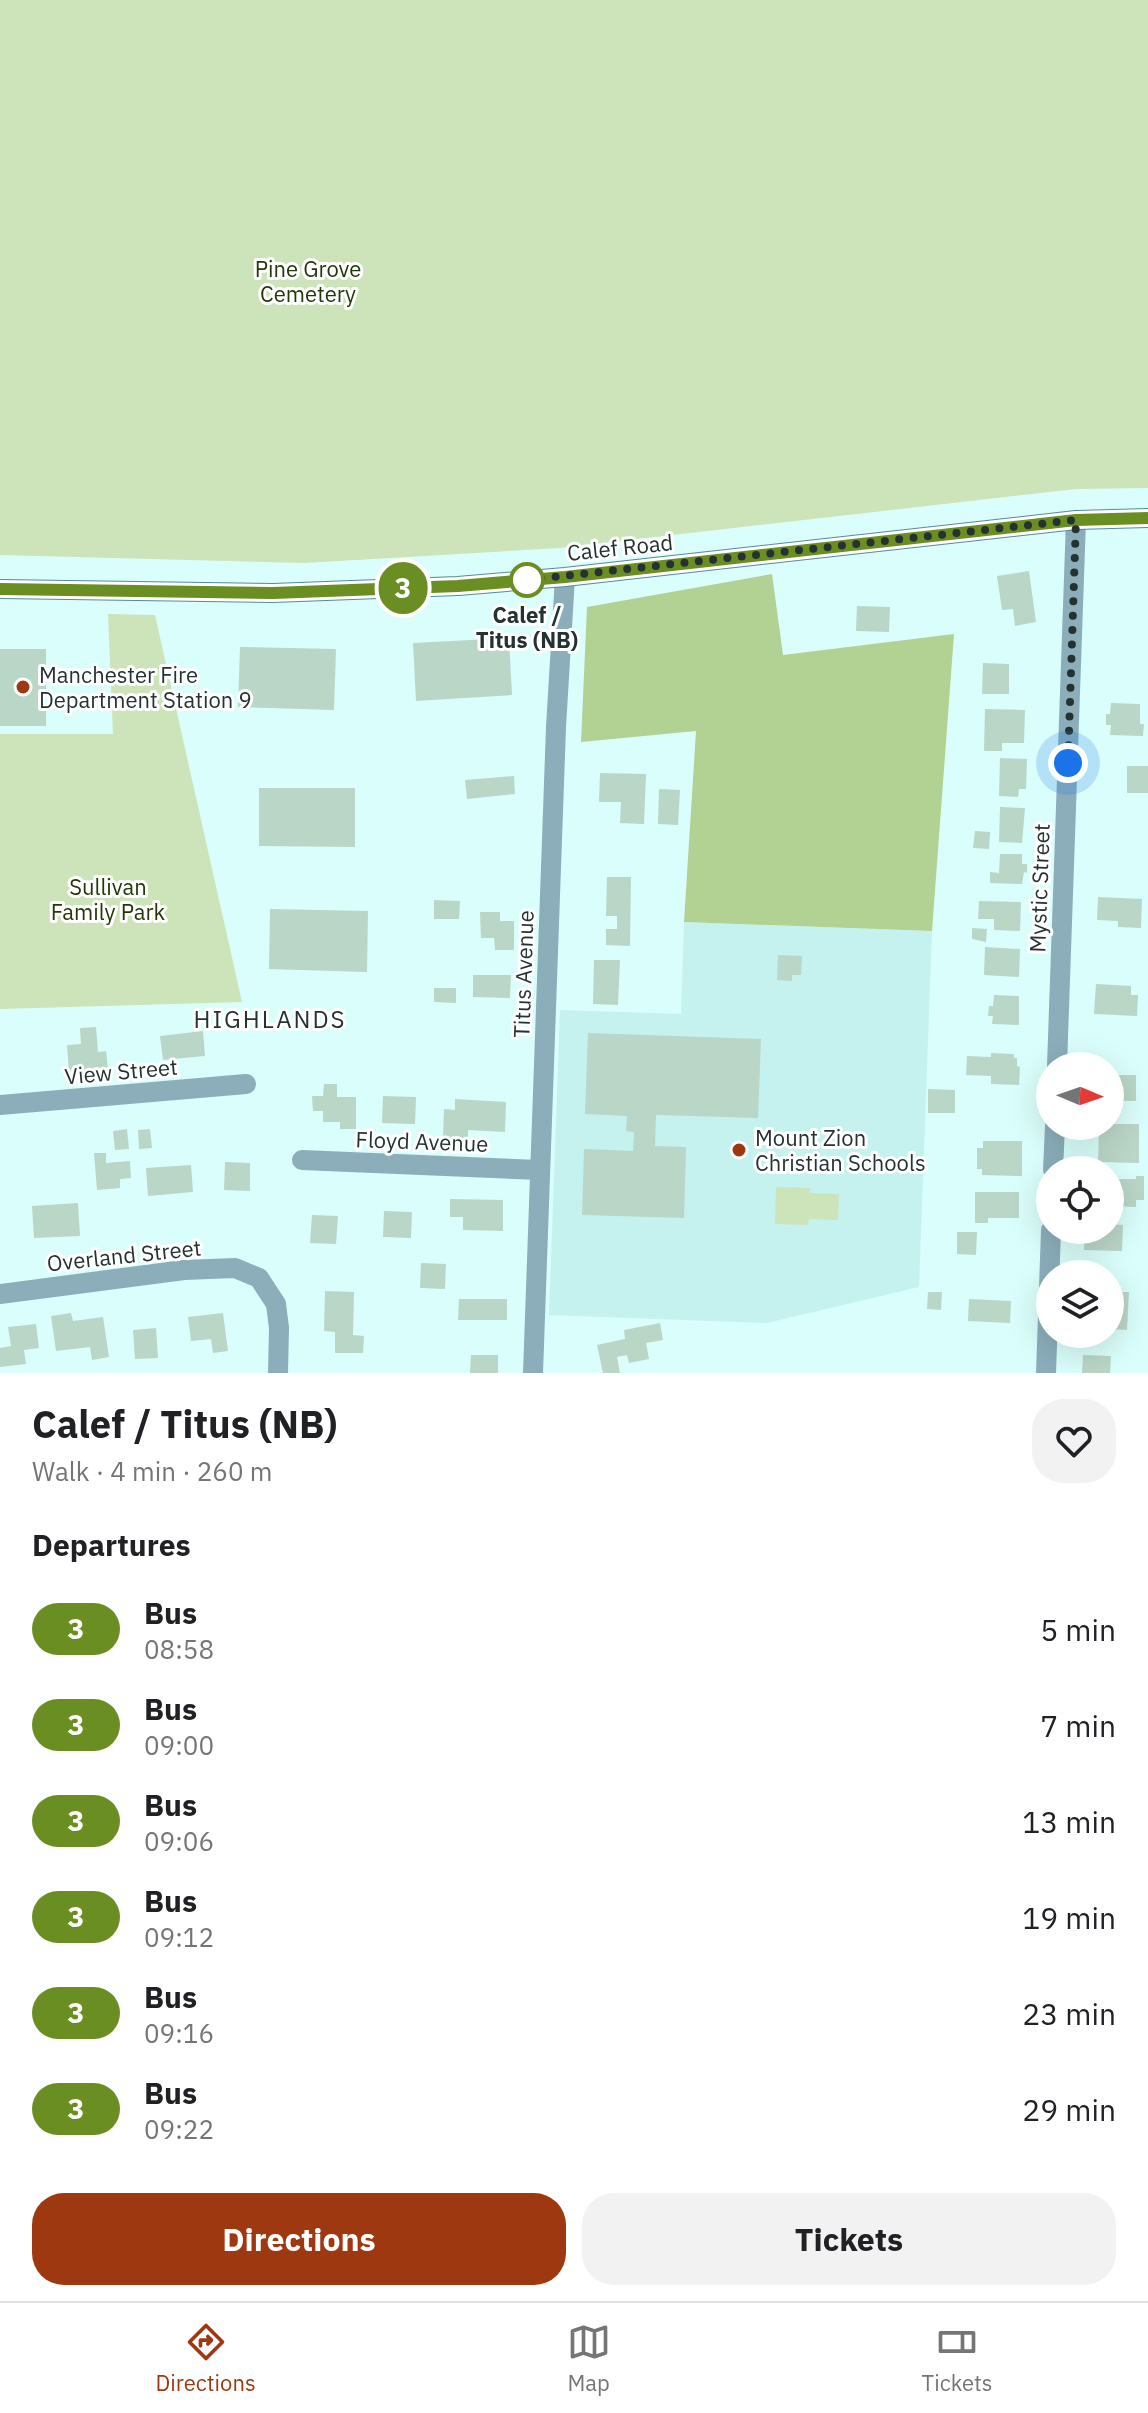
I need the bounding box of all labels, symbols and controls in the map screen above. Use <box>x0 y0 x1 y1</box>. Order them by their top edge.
park label: Pine Grove Cemetery <box>255 254 361 308</box>
street label: Calef Road <box>566 527 674 567</box>
line badge: 3 <box>377 562 429 614</box>
marker: Calef / Titus (NB) <box>510 563 544 597</box>
text: 3 <box>395 569 411 606</box>
place label: Calef / Titus (NB) <box>476 600 578 654</box>
place label: Manchester Fire Department Station 9 <box>39 660 252 714</box>
marker: Manchester Fire Department Station 9 <box>14 678 32 696</box>
your location <box>1048 743 1088 783</box>
street label: Mystic Street <box>1022 823 1056 953</box>
park label: Sullivan Family Park <box>51 872 166 926</box>
street label: Titus Avenue <box>506 910 540 1038</box>
district label: HIGHLANDS <box>193 1003 347 1035</box>
street label: View Street <box>63 1052 179 1090</box>
north arrow <box>1036 1052 1124 1140</box>
map controls <box>1036 1052 1124 1348</box>
place label: Mount Zion Christian Schools <box>755 1123 926 1177</box>
street label: Floyd Avenue <box>355 1124 489 1158</box>
marker: Mount Zion Christian Schools <box>730 1141 748 1159</box>
button: locate <box>1036 1156 1124 1244</box>
street label: Overland Street <box>45 1232 203 1278</box>
button: layers <box>1036 1260 1124 1348</box>
text: Calef / Titus (NB) <box>32 1399 337 1448</box>
button: heart <box>1032 1399 1116 1483</box>
text: Walk · 4 min · 260 m <box>32 1454 272 1488</box>
text: Departures <box>32 1525 191 1564</box>
text: Bus <box>144 1593 197 1632</box>
text: 3 <box>68 1610 84 1647</box>
text: 5 min <box>1040 1610 1116 1649</box>
text: 08:58 <box>144 1632 214 1666</box>
text: Bus <box>144 1689 197 1728</box>
text: 3 <box>68 1706 84 1743</box>
text: 7 min <box>1040 1706 1116 1745</box>
text: 09:00 <box>144 1728 214 1762</box>
text: Bus <box>144 1785 197 1824</box>
text: 3 <box>68 1802 84 1839</box>
text: 13 min <box>1022 1802 1116 1841</box>
text: 09:06 <box>144 1824 214 1858</box>
text: Bus <box>144 1881 197 1920</box>
text: 3 <box>68 1898 84 1935</box>
text: 19 min <box>1022 1898 1116 1937</box>
text: 09:12 <box>144 1920 214 1954</box>
text: Bus <box>144 1977 197 2016</box>
text: 3 <box>68 1994 84 2031</box>
text: 23 min <box>1022 1994 1116 2033</box>
text: 09:16 <box>144 2016 214 2050</box>
text: Bus <box>144 2073 197 2112</box>
text: 3 <box>68 2090 84 2127</box>
text: 29 min <box>1022 2090 1116 2129</box>
text: 09:22 <box>144 2112 214 2146</box>
button: Directions <box>32 2193 566 2285</box>
button: Tickets <box>582 2193 1116 2285</box>
tab: Directions <box>155 2320 256 2397</box>
tab: Map <box>567 2320 611 2397</box>
tab: Tickets <box>922 2320 992 2397</box>

